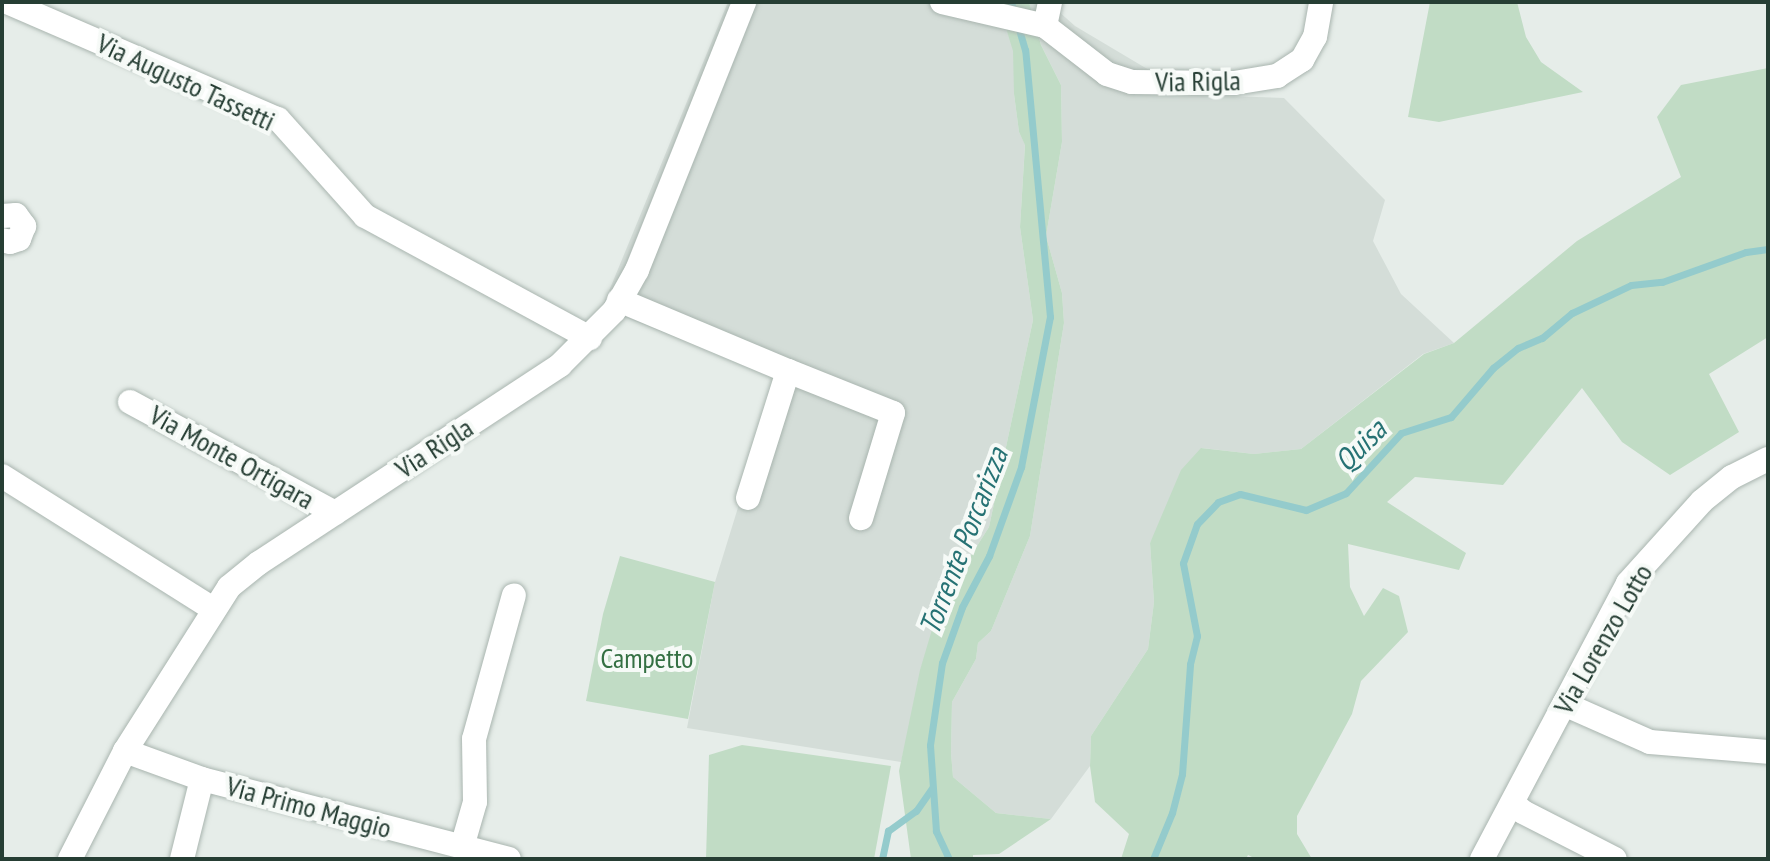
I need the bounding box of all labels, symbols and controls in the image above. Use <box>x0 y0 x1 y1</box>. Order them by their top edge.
street label: Via Augusto Tassetti <box>91 26 281 138</box>
street label: Via Rigla <box>1155 63 1241 99</box>
street label: Via Monte Ortigara <box>144 398 320 516</box>
street label: Via Rigla <box>389 411 479 485</box>
water label: Quisa <box>1327 412 1393 478</box>
water label: Torrente Porcarizza <box>911 443 1015 639</box>
street label: Via Lorenzo Lotto <box>1547 558 1659 720</box>
park label: Campetto <box>601 641 693 675</box>
street label: Via Primo Maggio <box>223 769 395 845</box>

